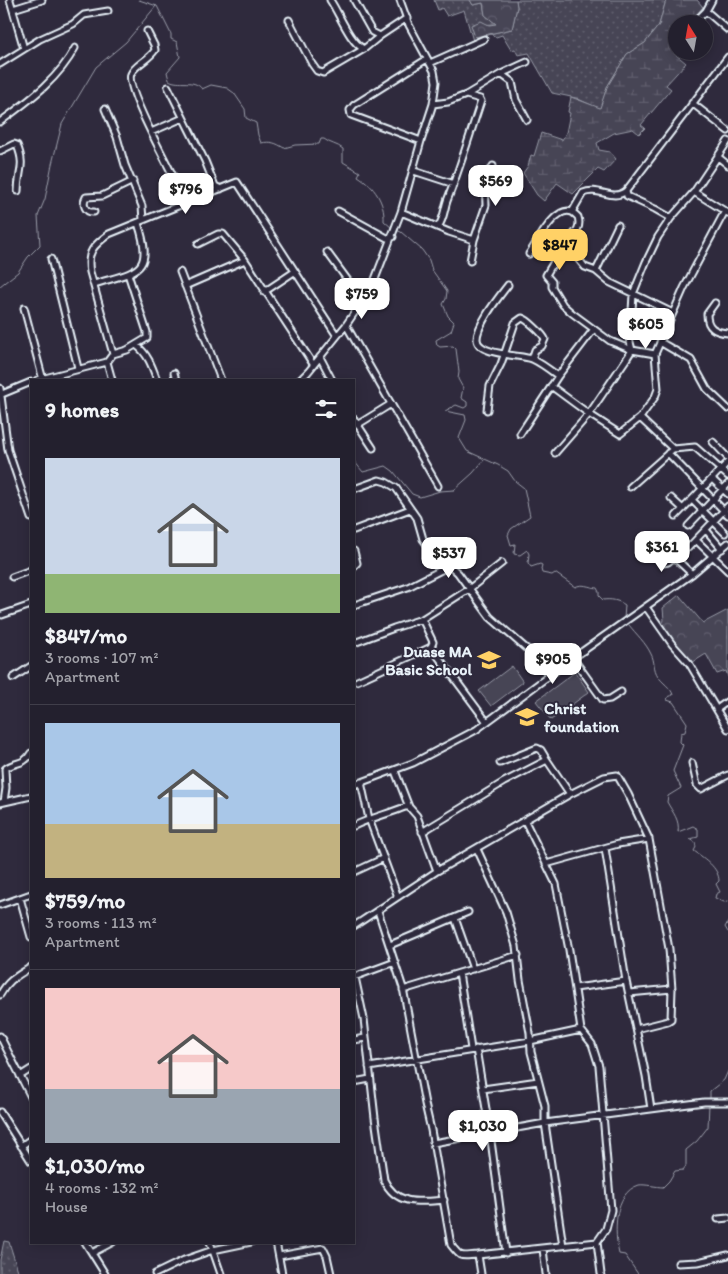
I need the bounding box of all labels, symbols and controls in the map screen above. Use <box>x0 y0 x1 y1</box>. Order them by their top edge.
north arrow <box>668 15 712 60</box>
map controls <box>668 15 713 60</box>
pin: $569 <box>466 164 526 207</box>
text: $569 <box>479 171 513 190</box>
pin: $796 <box>156 172 216 215</box>
text: $796 <box>170 179 202 198</box>
pin: $847 <box>530 228 590 271</box>
text: $847 <box>543 235 577 254</box>
pin: $759 <box>332 278 392 320</box>
text: $759 <box>346 284 378 303</box>
pin: $605 <box>616 308 676 350</box>
text: $605 <box>629 314 663 333</box>
icon: filters <box>312 395 340 423</box>
text: 9 homes <box>45 397 119 422</box>
icon: home <box>148 490 238 580</box>
pin: $361 <box>632 530 692 573</box>
pin: $537 <box>419 536 479 579</box>
text: $361 <box>646 537 678 556</box>
text: $537 <box>432 543 466 562</box>
text: $847/mo <box>45 623 127 648</box>
place label: Duase MA Basic School <box>385 642 473 679</box>
pin: $905 <box>523 642 583 685</box>
school or university icon: Duase MA Basic School <box>476 647 502 673</box>
text: 3 rooms · 107 m² <box>45 648 158 667</box>
text: $905 <box>536 649 570 668</box>
text: Apartment <box>45 667 120 686</box>
place label: Christ foundation <box>544 699 619 736</box>
school or university icon: Christ foundation <box>514 704 540 730</box>
icon: home <box>148 756 238 846</box>
text: $759/mo <box>45 888 125 913</box>
text: 3 rooms · 113 m² <box>45 913 157 932</box>
text: Apartment <box>45 932 120 951</box>
icon: home <box>148 1021 238 1111</box>
pin: $1,030 <box>442 1110 524 1152</box>
text: $1,030 <box>459 1116 507 1135</box>
text: $1,030/mo <box>45 1153 145 1178</box>
text: 4 rooms · 132 m² <box>45 1178 159 1197</box>
text: House <box>45 1197 88 1216</box>

